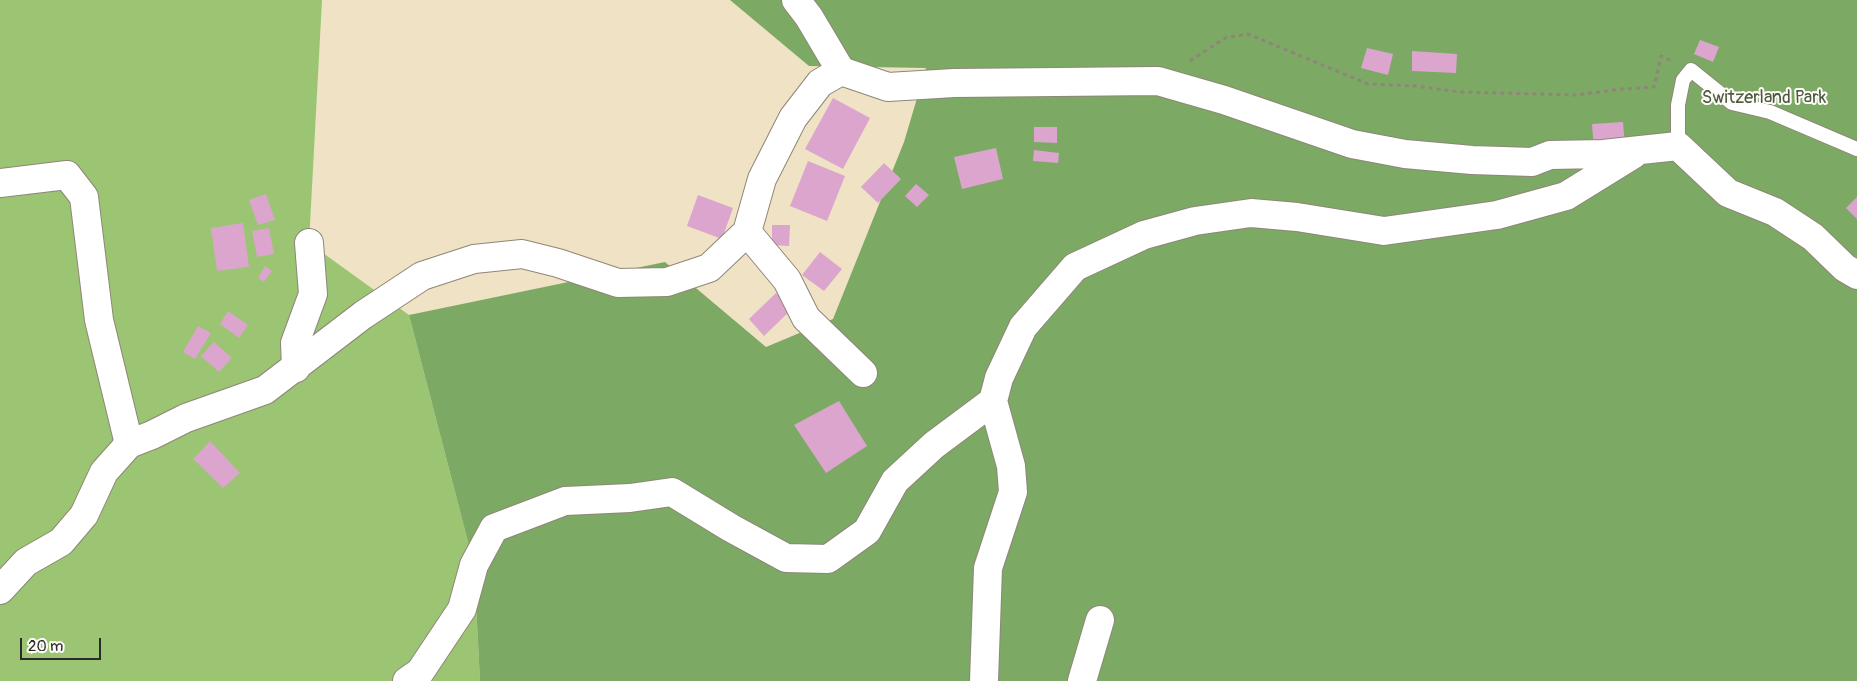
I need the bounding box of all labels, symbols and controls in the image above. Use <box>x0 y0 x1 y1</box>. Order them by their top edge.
park label: Switzerland Park <box>1702 87 1826 109</box>
scale bar <box>22 628 104 660</box>
text: 20 m <box>28 637 63 656</box>

